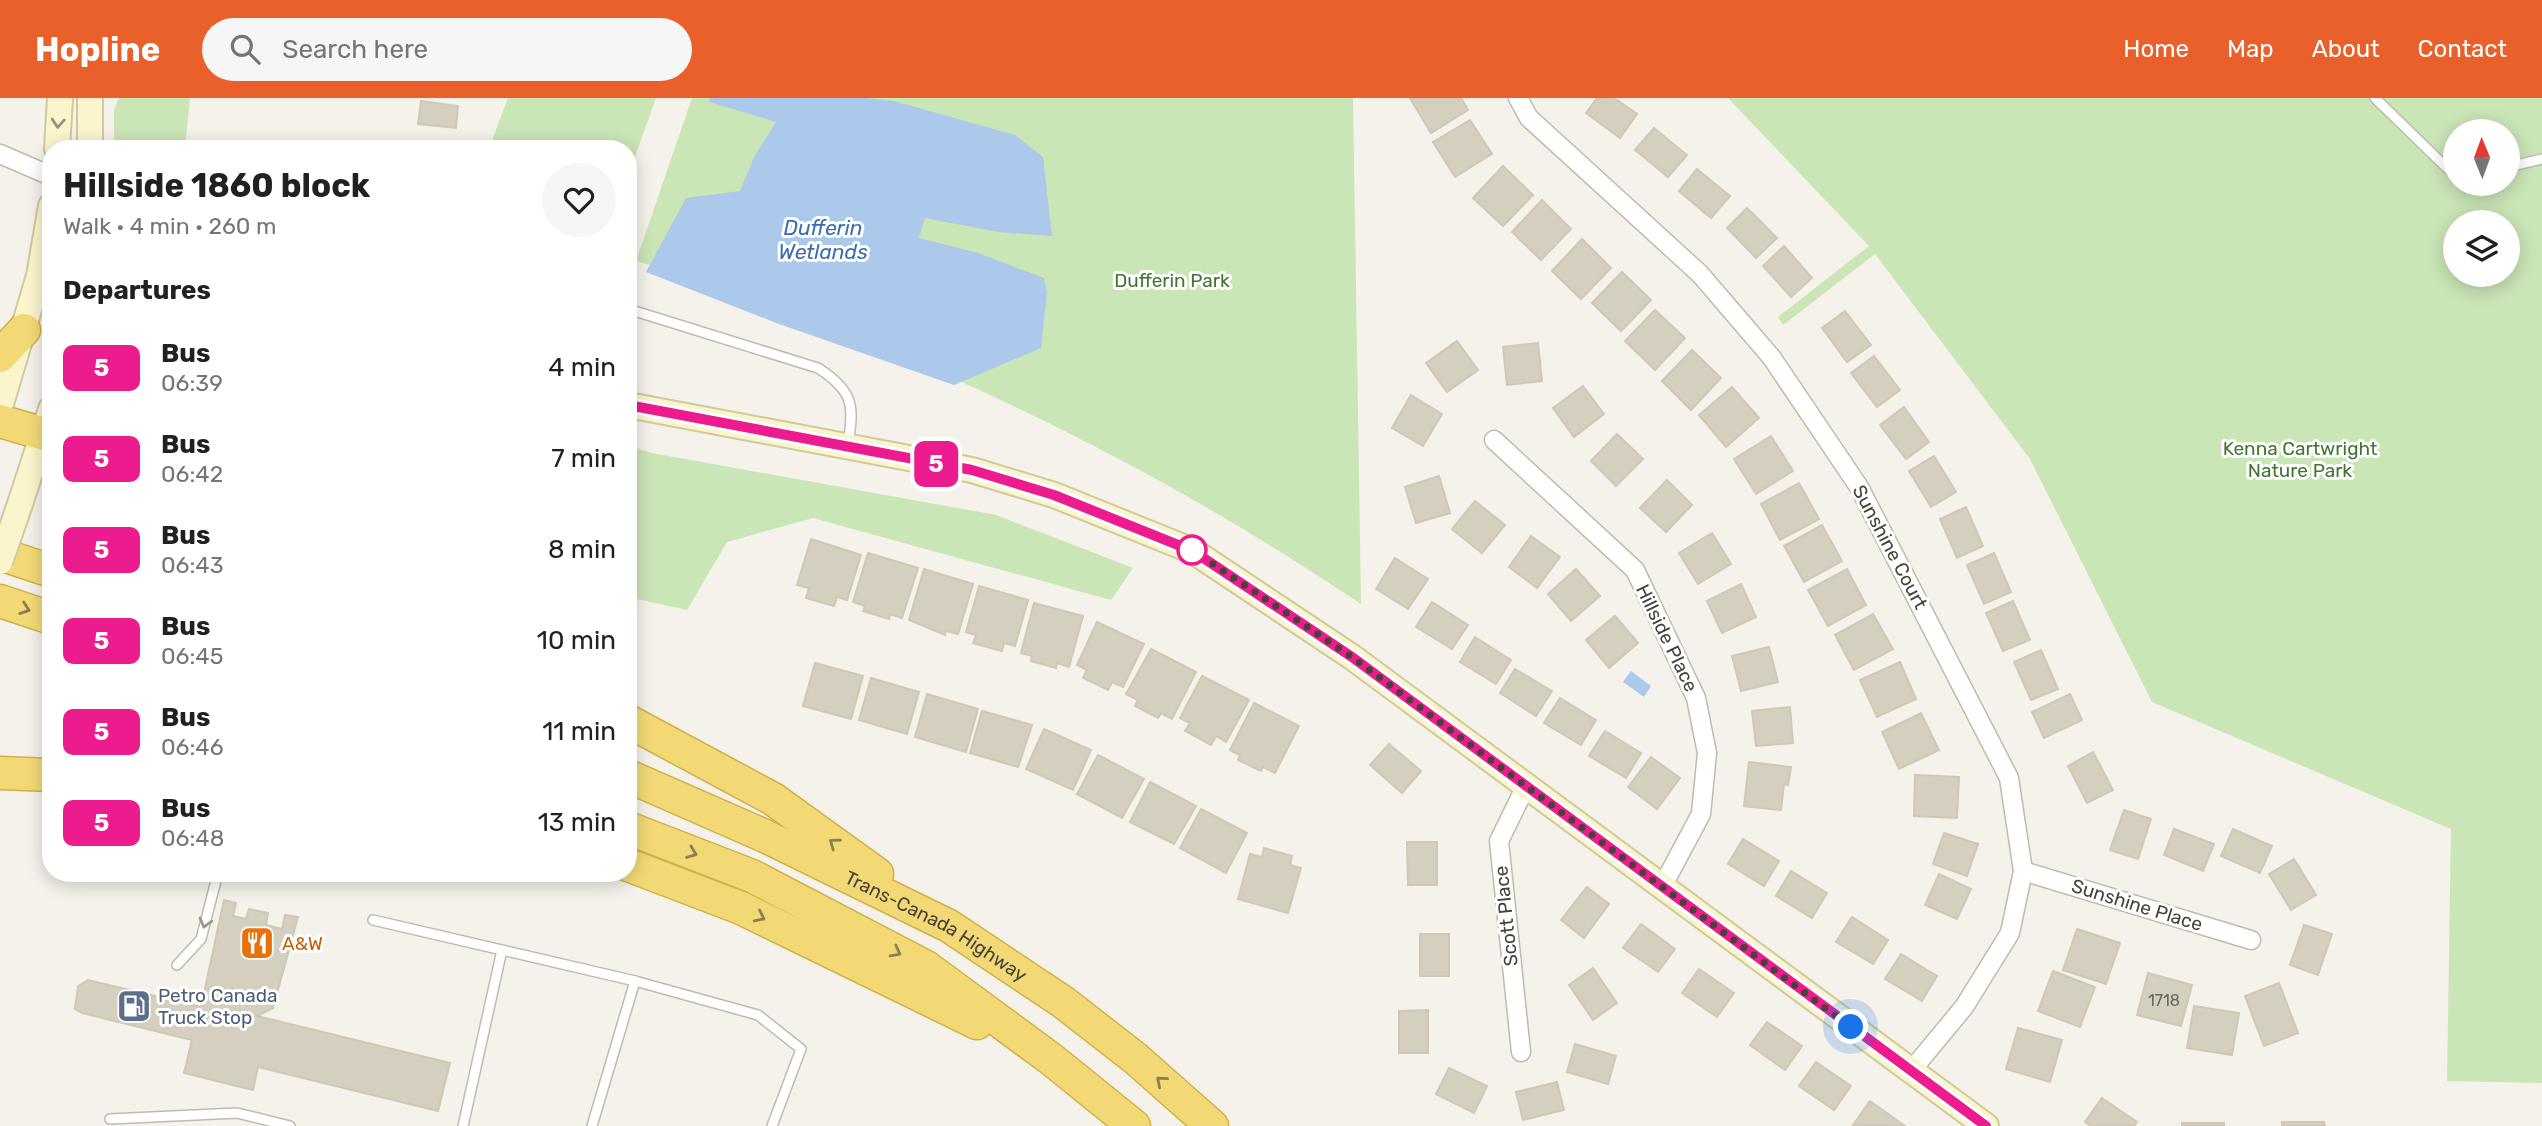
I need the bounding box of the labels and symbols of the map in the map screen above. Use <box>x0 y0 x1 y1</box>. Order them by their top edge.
one-way arrow <box>51 118 66 129</box>
north arrow <box>2443 119 2520 196</box>
water label: Dufferin Wetlands <box>778 215 868 264</box>
park label: Dufferin Park <box>1114 269 1230 292</box>
park label: Kenna Cartwright Nature Park <box>2223 437 2378 482</box>
line badge: 5 <box>913 441 959 487</box>
street label: Sunshine Court <box>1848 481 1933 613</box>
unlabelled marker <box>1177 535 1207 565</box>
street label: Hillside Place <box>1631 581 1703 695</box>
one-way arrow <box>19 601 31 615</box>
one-way arrow <box>829 839 842 851</box>
one-way arrow <box>685 844 697 858</box>
street label: Trans-Canada Highway <box>841 865 1031 986</box>
street label: Scott Place <box>1489 865 1523 967</box>
street label: Sunshine Place <box>2069 874 2205 936</box>
one-way arrow <box>753 908 765 922</box>
one-way arrow <box>199 917 213 929</box>
restaurant icon: A&W <box>238 924 276 962</box>
place label: A&W <box>282 932 323 955</box>
one-way arrow <box>889 944 901 957</box>
place label: Petro Canada Truck Stop <box>158 984 278 1029</box>
fuel station icon: Petro Canada Truck Stop <box>115 987 153 1025</box>
house number: 1718 <box>2148 991 2180 1010</box>
your location <box>1833 1009 1868 1044</box>
one-way arrow <box>1157 1077 1170 1089</box>

